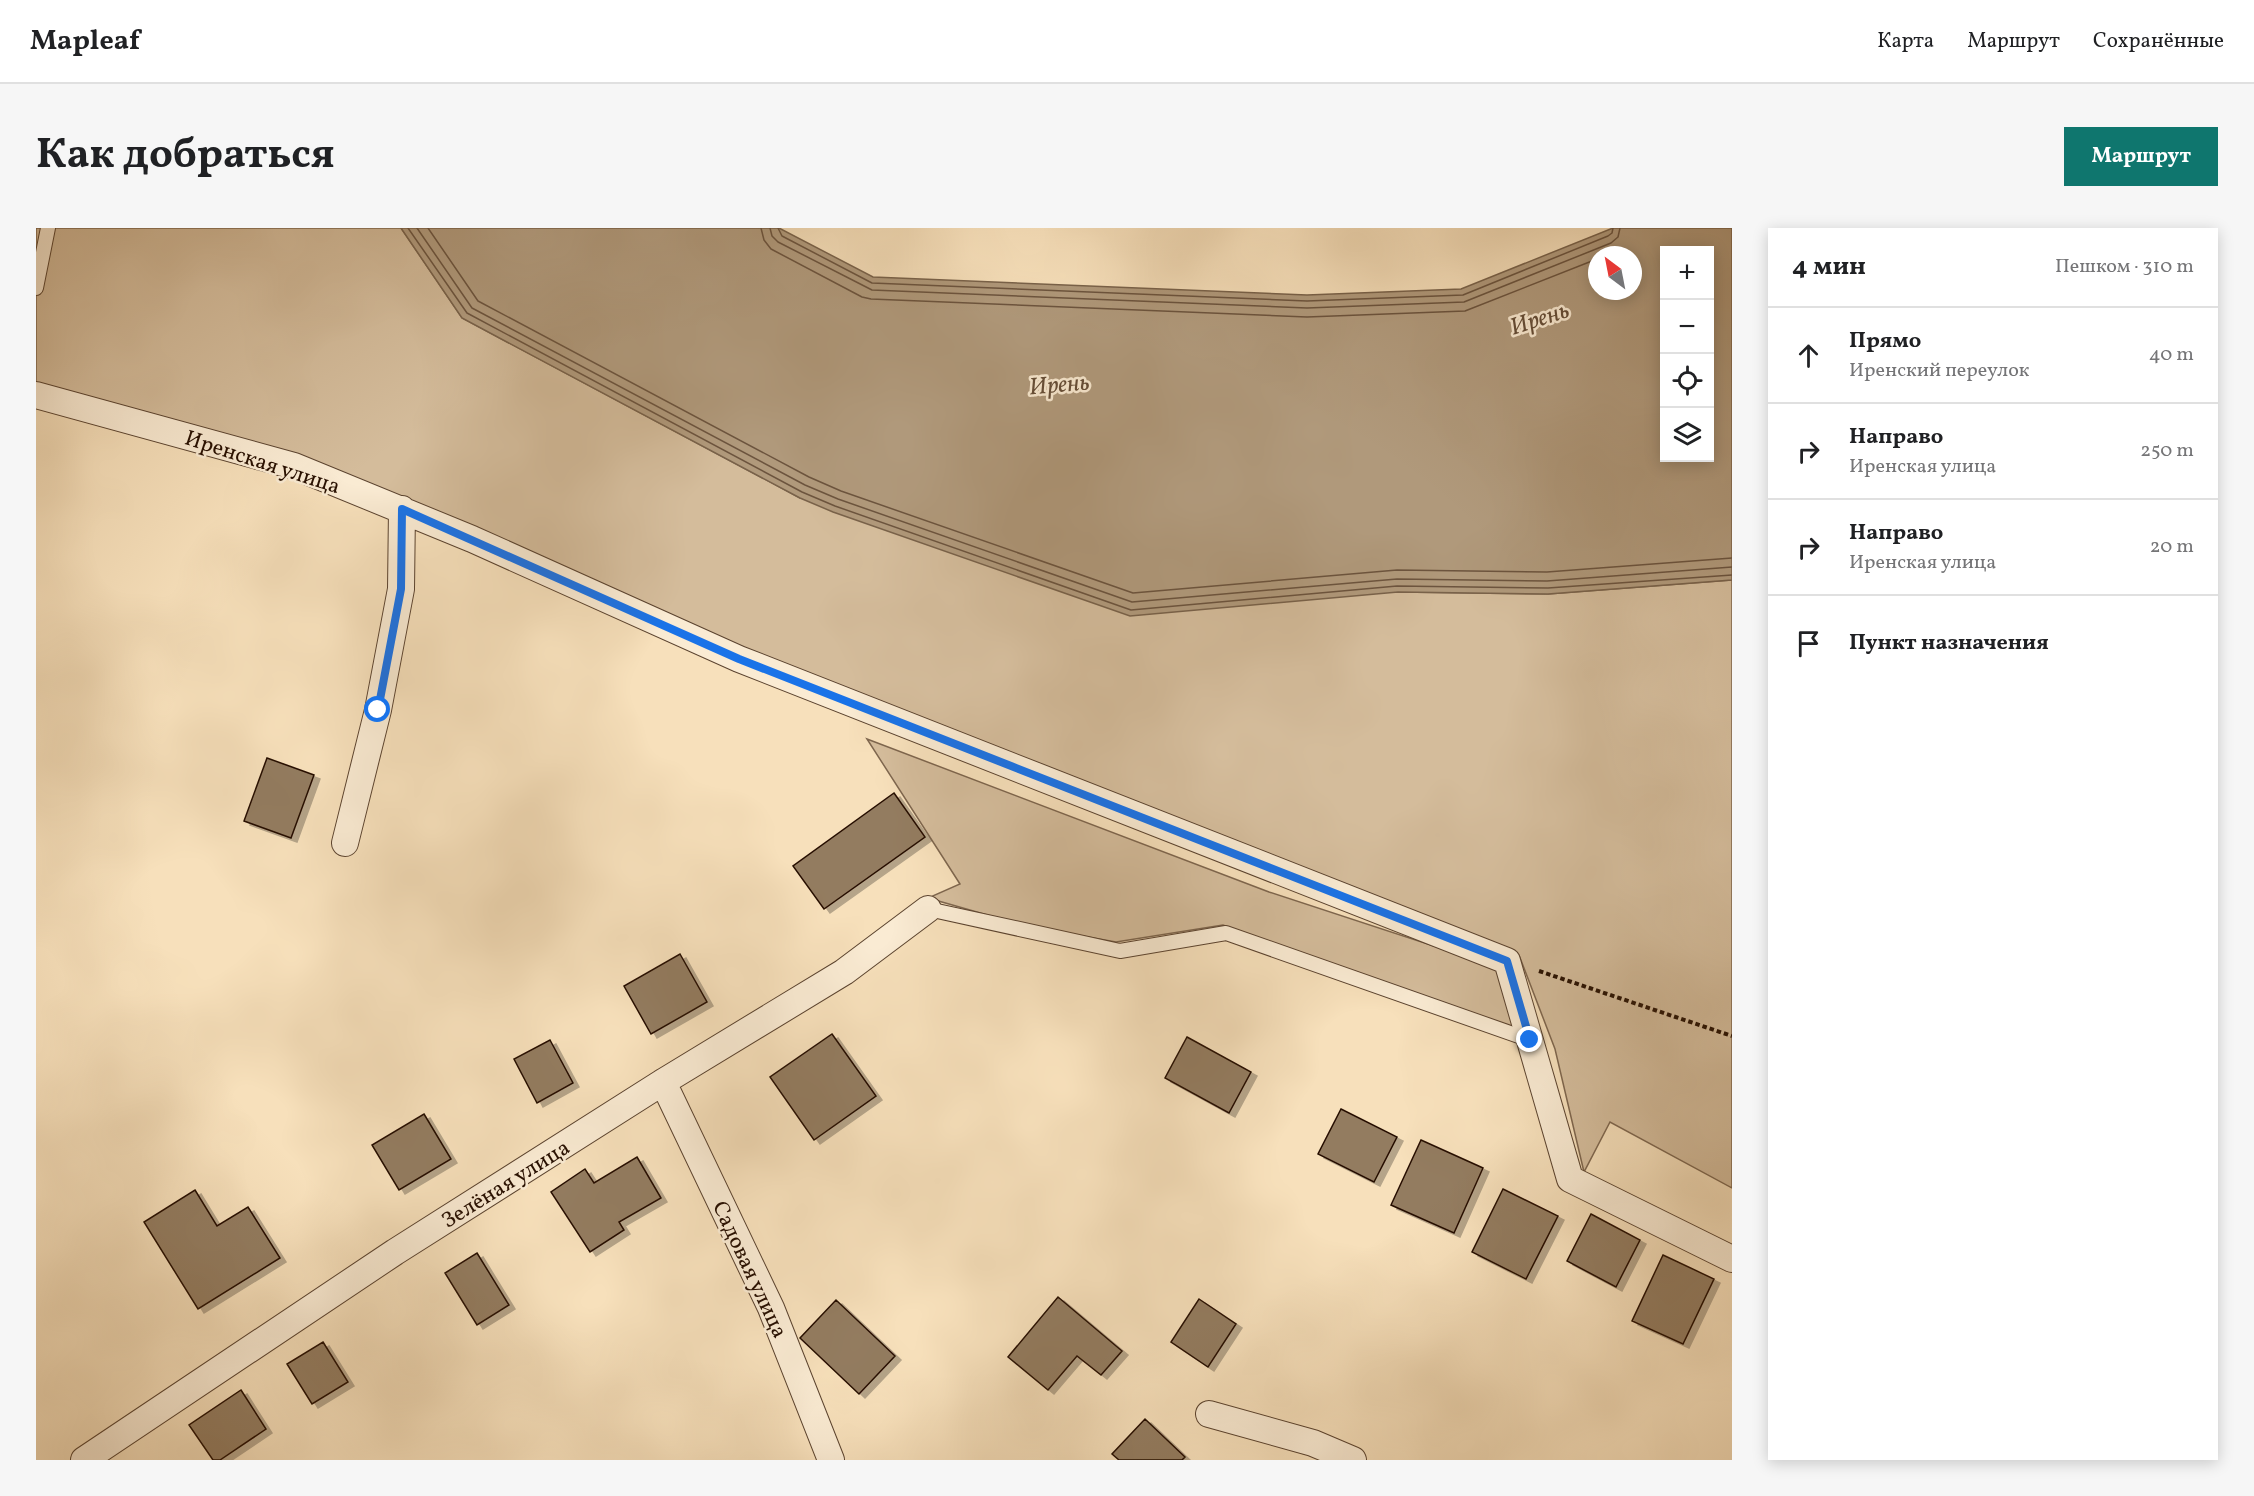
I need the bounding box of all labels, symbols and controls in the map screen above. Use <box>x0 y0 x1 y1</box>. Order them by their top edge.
text: Mapleaf <box>30 22 140 61</box>
text: Карта <box>1877 27 1934 56</box>
text: Маршрут <box>1967 27 2060 56</box>
text: Сохранённые <box>2093 27 2224 56</box>
text: Как добраться <box>36 127 335 186</box>
button: Маршрут <box>2064 127 2218 186</box>
north arrow <box>1588 246 1642 300</box>
map controls <box>1660 246 1714 462</box>
button: + <box>1660 246 1714 300</box>
text: 4 мин <box>1792 249 1866 285</box>
text: Пешком · 310 m <box>2055 253 2194 281</box>
water label: Ирень <box>1506 294 1574 345</box>
button: − <box>1660 300 1714 354</box>
text: Прямо <box>1849 326 1921 357</box>
icon: ahead <box>1792 339 1825 372</box>
text: 40 m <box>2149 341 2194 369</box>
button: locate <box>1660 354 1714 408</box>
text: Иренский переулок <box>1849 357 2029 385</box>
water label: Ирень <box>1028 366 1091 406</box>
button: layers <box>1660 408 1714 462</box>
text: Направо <box>1849 422 1943 453</box>
street label: Иренская улица <box>180 424 344 503</box>
icon: right <box>1792 435 1825 468</box>
text: 250 m <box>2140 437 2194 465</box>
text: Иренская улица <box>1849 453 1996 481</box>
text: Направо <box>1849 518 1943 549</box>
icon: right <box>1792 531 1825 564</box>
text: 20 m <box>2150 533 2194 561</box>
text: Иренская улица <box>1849 549 1996 577</box>
icon: arrive <box>1792 627 1825 660</box>
text: Пункт назначения <box>1849 628 2049 659</box>
route start <box>364 696 390 722</box>
route end <box>1516 1026 1542 1052</box>
street label: Зелёная улица <box>436 1133 577 1237</box>
street label: Садовая улица <box>703 1196 794 1344</box>

